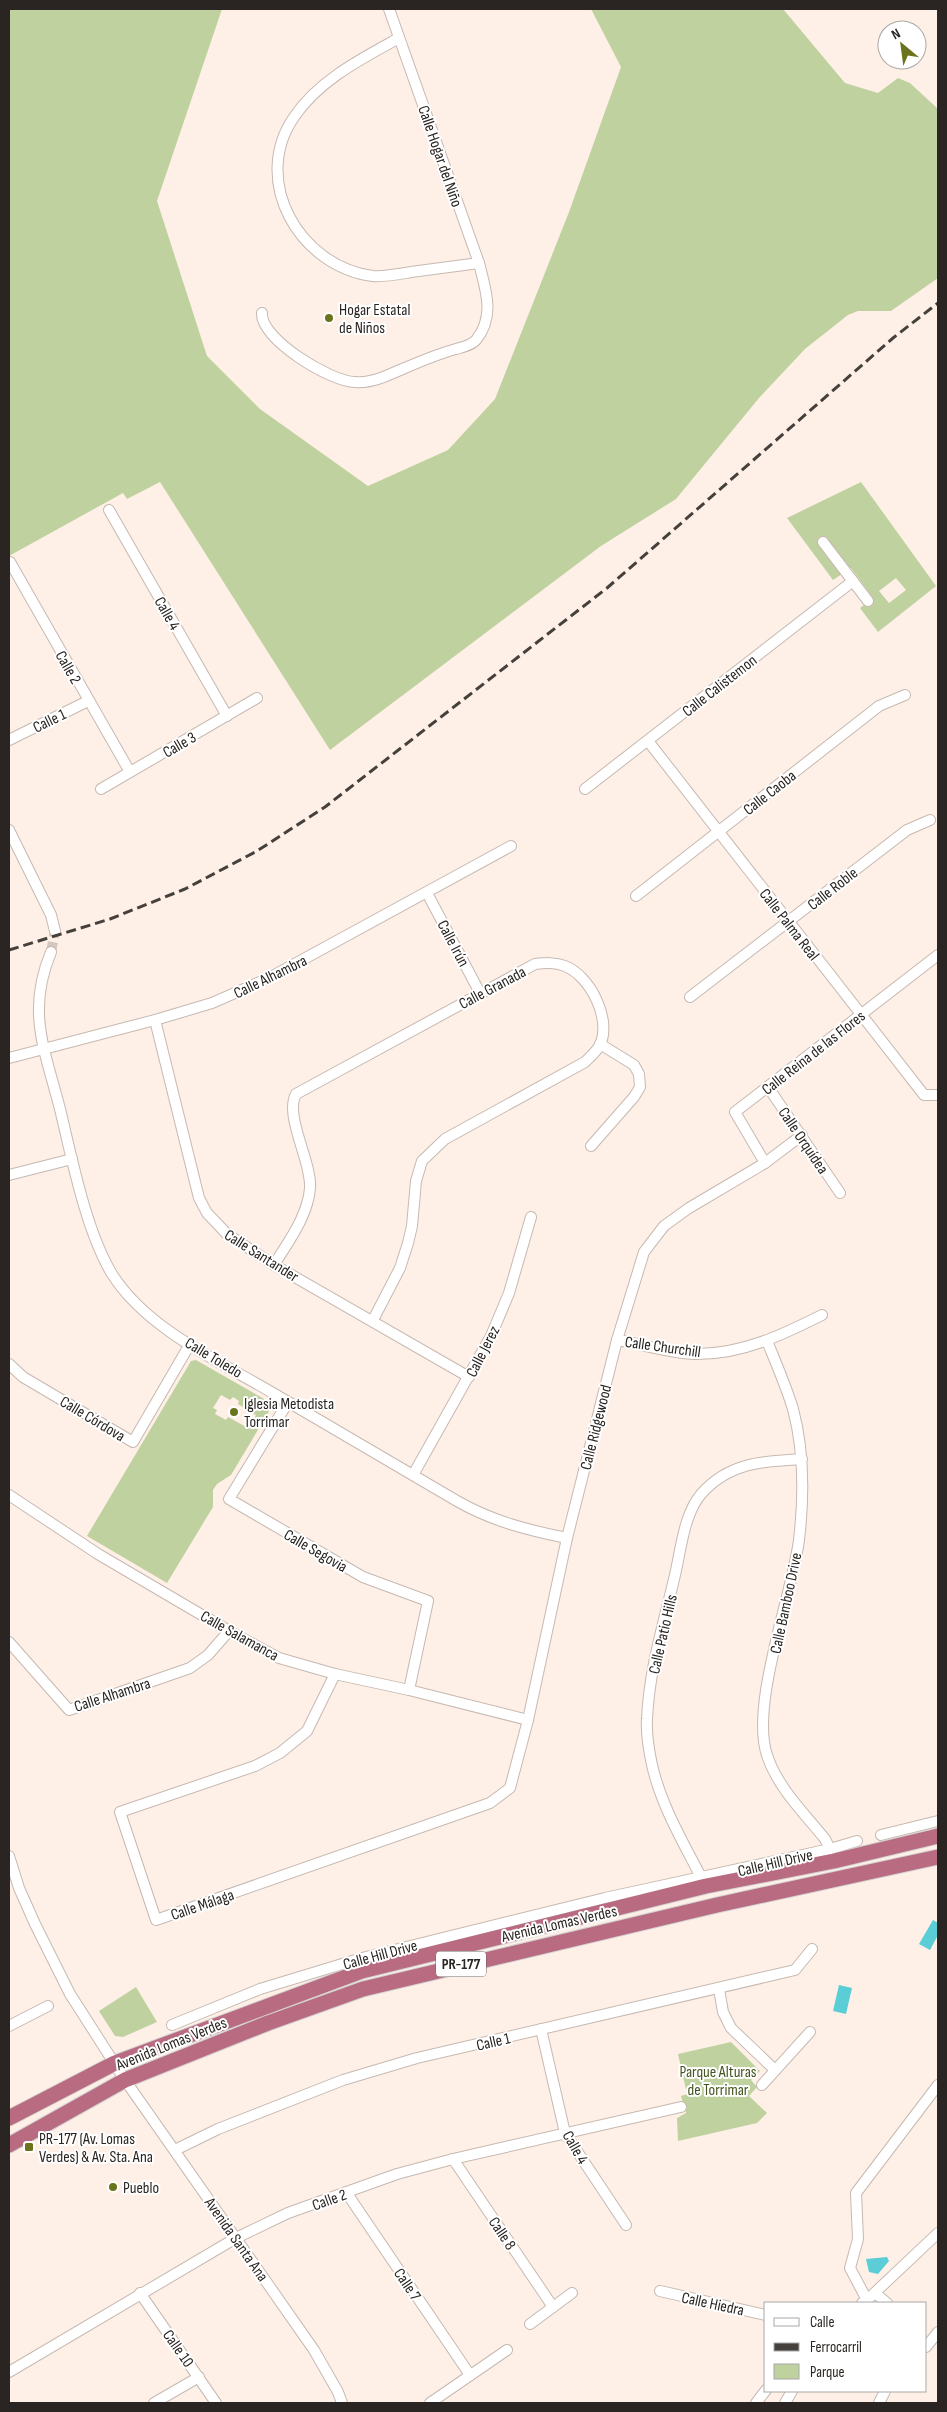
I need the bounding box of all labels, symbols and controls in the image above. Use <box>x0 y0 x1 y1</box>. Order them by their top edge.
north arrow <box>877 20 927 70</box>
text: N <box>889 25 903 43</box>
street label: Calle Hogar del Niño <box>413 103 466 210</box>
place label: Hogar Estatal de Niños <box>339 301 410 338</box>
marker: Hogar Estatal de Niños <box>323 312 335 324</box>
street label: Calle 4 <box>150 594 184 634</box>
street label: Calle 2 <box>51 648 85 688</box>
street label: Calle Calistemon <box>679 651 761 721</box>
street label: Calle 1 <box>30 705 70 737</box>
street label: Calle 3 <box>160 728 200 762</box>
street label: Calle Caoba <box>740 767 800 820</box>
street label: Calle Roble <box>804 864 862 915</box>
street label: Calle Palma Real <box>755 885 823 965</box>
street label: Calle Irún <box>433 917 473 970</box>
street label: Calle Alhambra <box>231 951 310 1003</box>
street label: Calle Granada <box>456 963 529 1014</box>
street label: Calle Reina de las Flores <box>758 1007 870 1099</box>
street label: Calle Orquídea <box>774 1104 832 1178</box>
street label: Calle Santander <box>221 1226 302 1287</box>
street label: Calle Jerez <box>462 1323 504 1380</box>
street label: Calle Churchill <box>624 1333 702 1362</box>
street label: Calle Toledo <box>181 1334 245 1383</box>
street label: Calle Ridgewood <box>577 1383 616 1472</box>
street label: Calle Córdova <box>56 1392 128 1446</box>
place label: Iglesia Metodista Torrimar <box>244 1395 334 1432</box>
marker: Iglesia Metodista Torrimar <box>228 1406 240 1418</box>
street label: Calle Segovia <box>280 1526 350 1577</box>
street label: Calle Bamboo Drive <box>767 1551 806 1655</box>
street label: Calle Patio Hills <box>645 1592 682 1676</box>
street label: Calle Salamanca <box>197 1607 282 1666</box>
street label: Calle Alhambra <box>72 1674 153 1717</box>
street label: Calle Hill Drive <box>736 1846 815 1881</box>
street label: Calle Málaga <box>168 1886 237 1925</box>
street label: Avenida Lomas Verdes <box>499 1902 619 1947</box>
street label: Calle Hill Drive <box>341 1936 420 1974</box>
road number: PR-177 <box>436 1952 486 1976</box>
street label: Avenida Lomas Verdes <box>112 2013 230 2076</box>
street label: Calle 1 <box>475 2029 513 2056</box>
park label: Parque Alturas de Torrimar <box>679 2063 757 2100</box>
street label: Calle 4 <box>558 2128 592 2168</box>
place label: PR-177 (Av. Lomas Verdes) & Av. Sta. Ana <box>39 2130 153 2167</box>
marker: PR-177 (Av. Lomas Verdes) & Av. Sta. Ana <box>23 2141 35 2153</box>
place label: Pueblo <box>123 2179 159 2198</box>
marker: Pueblo <box>107 2181 119 2193</box>
street label: Calle 2 <box>310 2185 349 2215</box>
street label: Avenida Santa Ana <box>199 2193 272 2285</box>
street label: Calle 8 <box>484 2214 520 2254</box>
street label: Calle 7 <box>389 2265 425 2305</box>
street label: Calle Hiedra <box>680 2289 746 2320</box>
legend <box>764 2302 927 2392</box>
text: Calle <box>810 2313 834 2332</box>
street label: Calle 10 <box>158 2326 197 2371</box>
text: Ferrocarril <box>810 2338 862 2357</box>
text: Parque <box>810 2363 845 2382</box>

